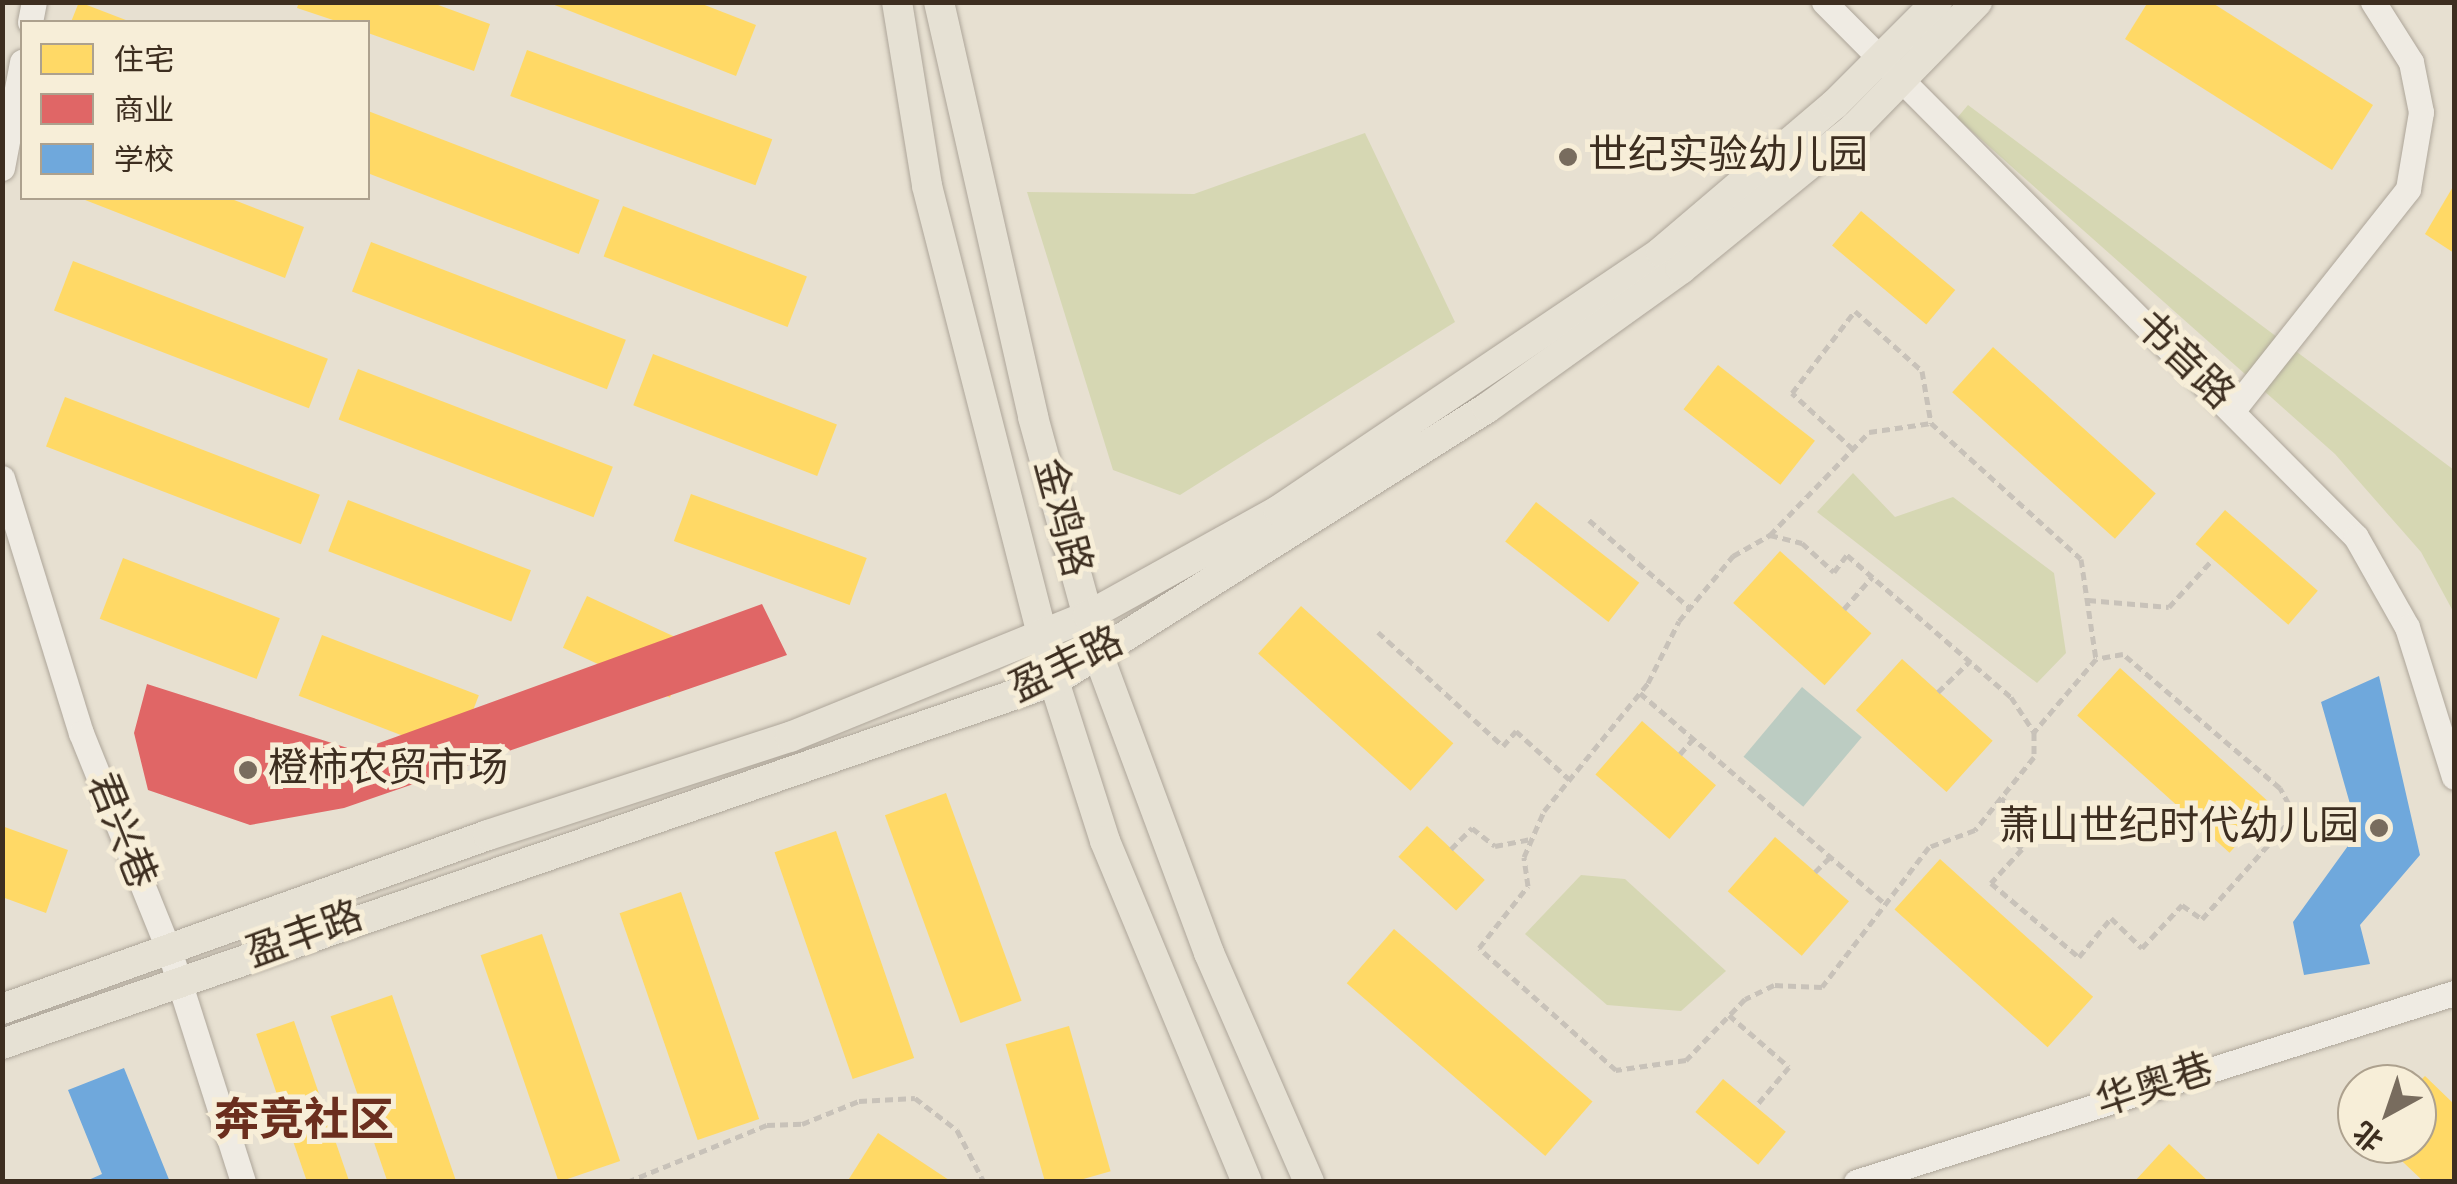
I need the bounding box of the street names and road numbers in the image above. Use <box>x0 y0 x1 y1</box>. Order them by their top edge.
street label: 书音路 <box>2123 302 2243 420</box>
street label: 金鸡路 <box>1022 454 1100 582</box>
street label: 盈丰路 <box>1003 618 1131 714</box>
street label: 君兴巷 <box>75 766 165 896</box>
street label: 盈丰路 <box>240 893 370 979</box>
street label: 华奥巷 <box>2091 1046 2219 1128</box>

